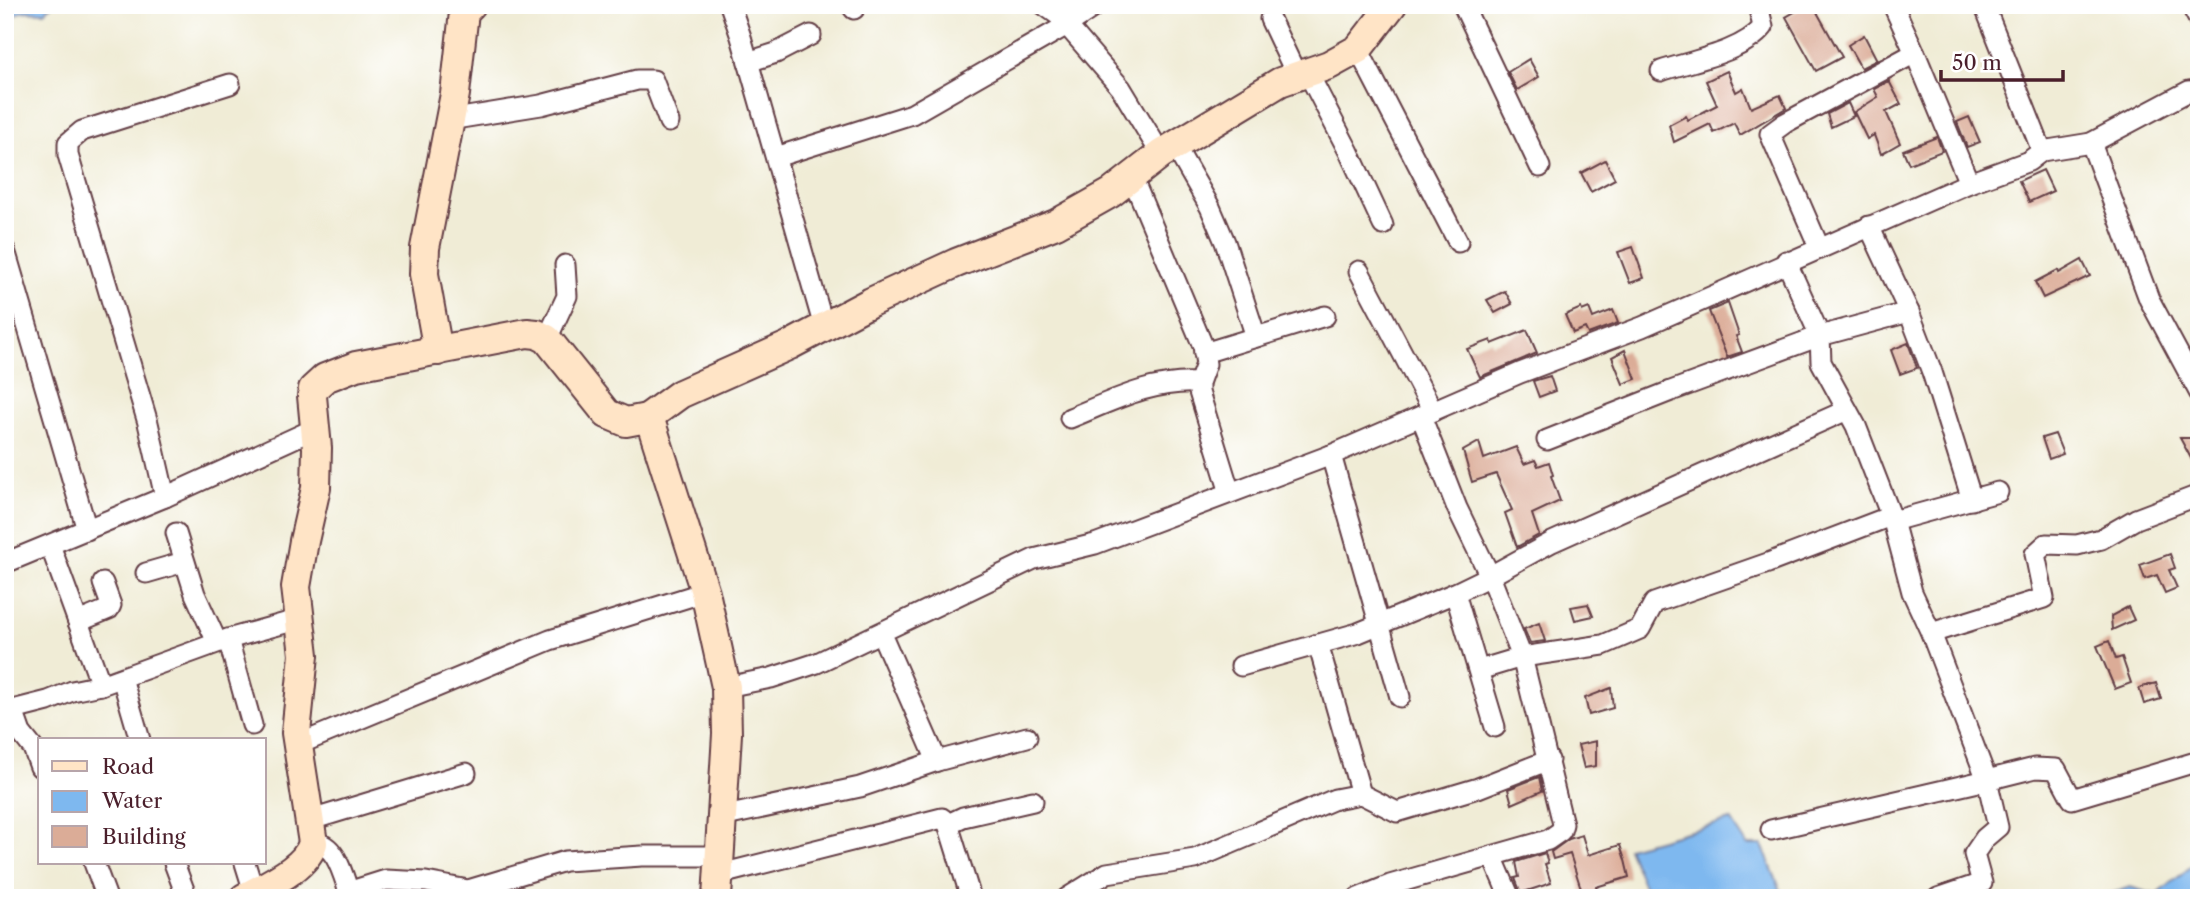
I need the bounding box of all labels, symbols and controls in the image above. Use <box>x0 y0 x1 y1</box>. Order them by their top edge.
scale bar <box>1941 38 2064 82</box>
text: 50 m <box>1952 50 2002 75</box>
legend <box>38 738 266 864</box>
text: Road <box>102 754 154 779</box>
text: Water <box>101 788 162 813</box>
text: Building <box>102 824 187 849</box>

